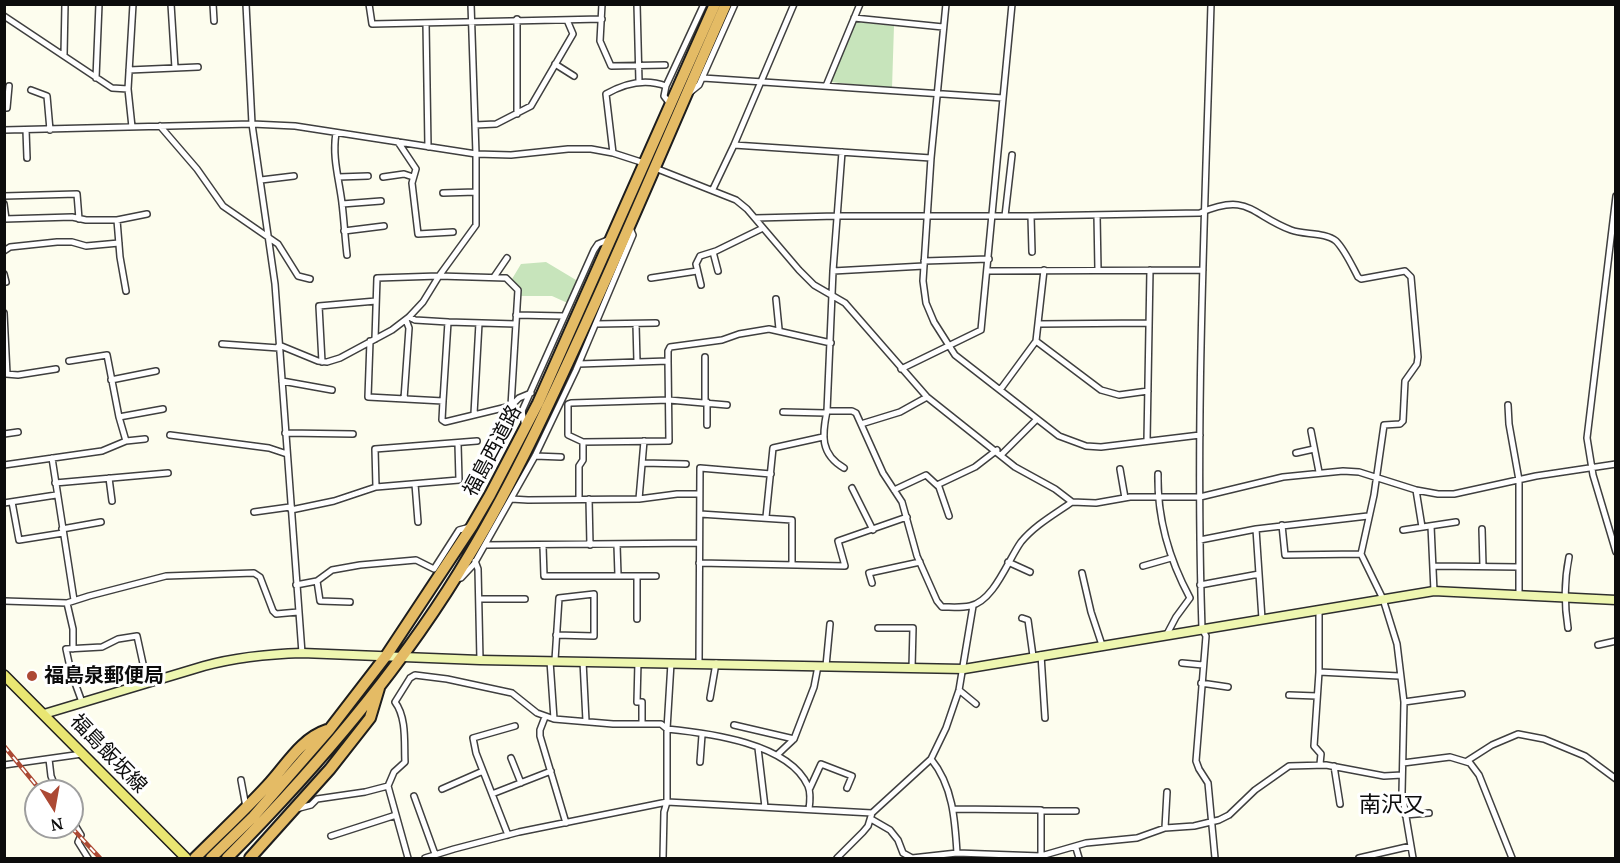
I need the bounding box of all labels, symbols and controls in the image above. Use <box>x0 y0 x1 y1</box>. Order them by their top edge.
street label: 福島西道路 <box>459 401 527 501</box>
place label: 福島泉郵便局 <box>44 664 164 688</box>
marker: 福島泉郵便局 <box>25 669 39 683</box>
street label: 福島飯坂線 <box>65 710 151 798</box>
north arrow <box>24 779 84 839</box>
district label: 南沢又 <box>1359 793 1425 819</box>
text: N <box>49 813 65 837</box>

